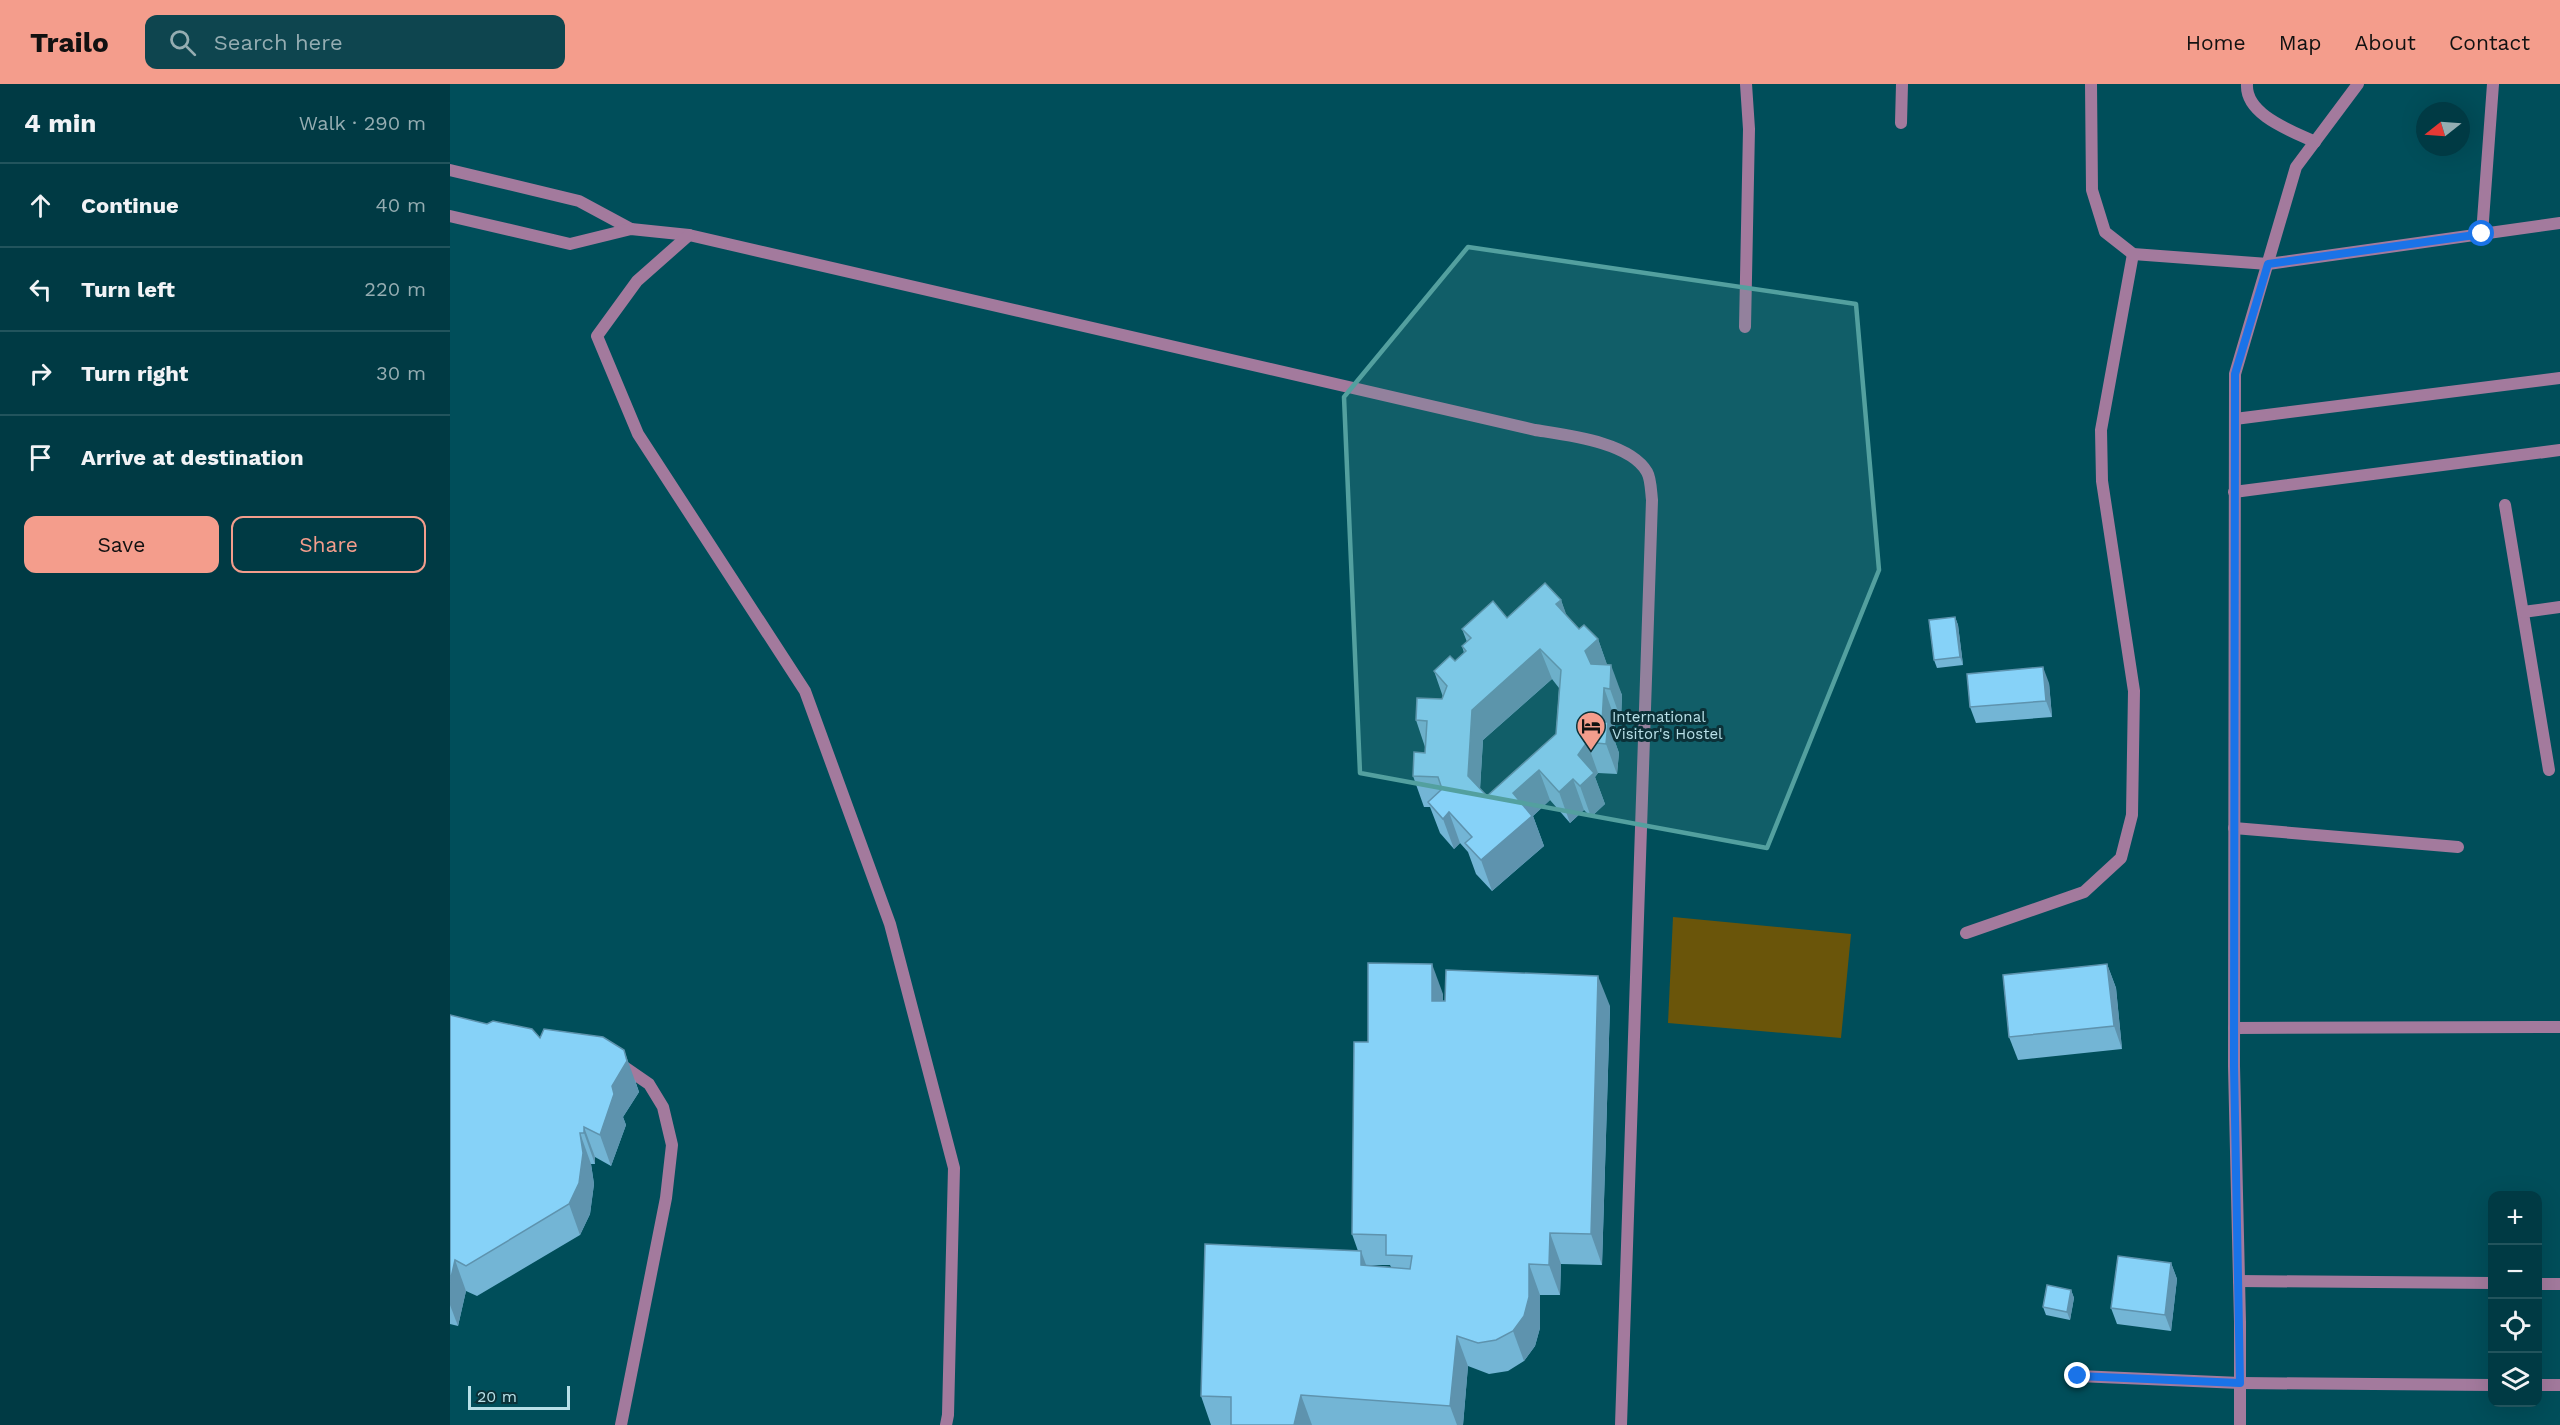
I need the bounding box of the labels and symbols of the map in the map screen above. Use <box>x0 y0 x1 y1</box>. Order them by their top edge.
north arrow <box>2416 102 2470 156</box>
route start <box>2468 220 2494 246</box>
place label: International Visitor's Hostel <box>1612 708 1723 743</box>
hotel icon: International Visitor's Hostel <box>1575 710 1607 752</box>
route end <box>2064 1362 2090 1388</box>
scale bar <box>468 1383 570 1410</box>

